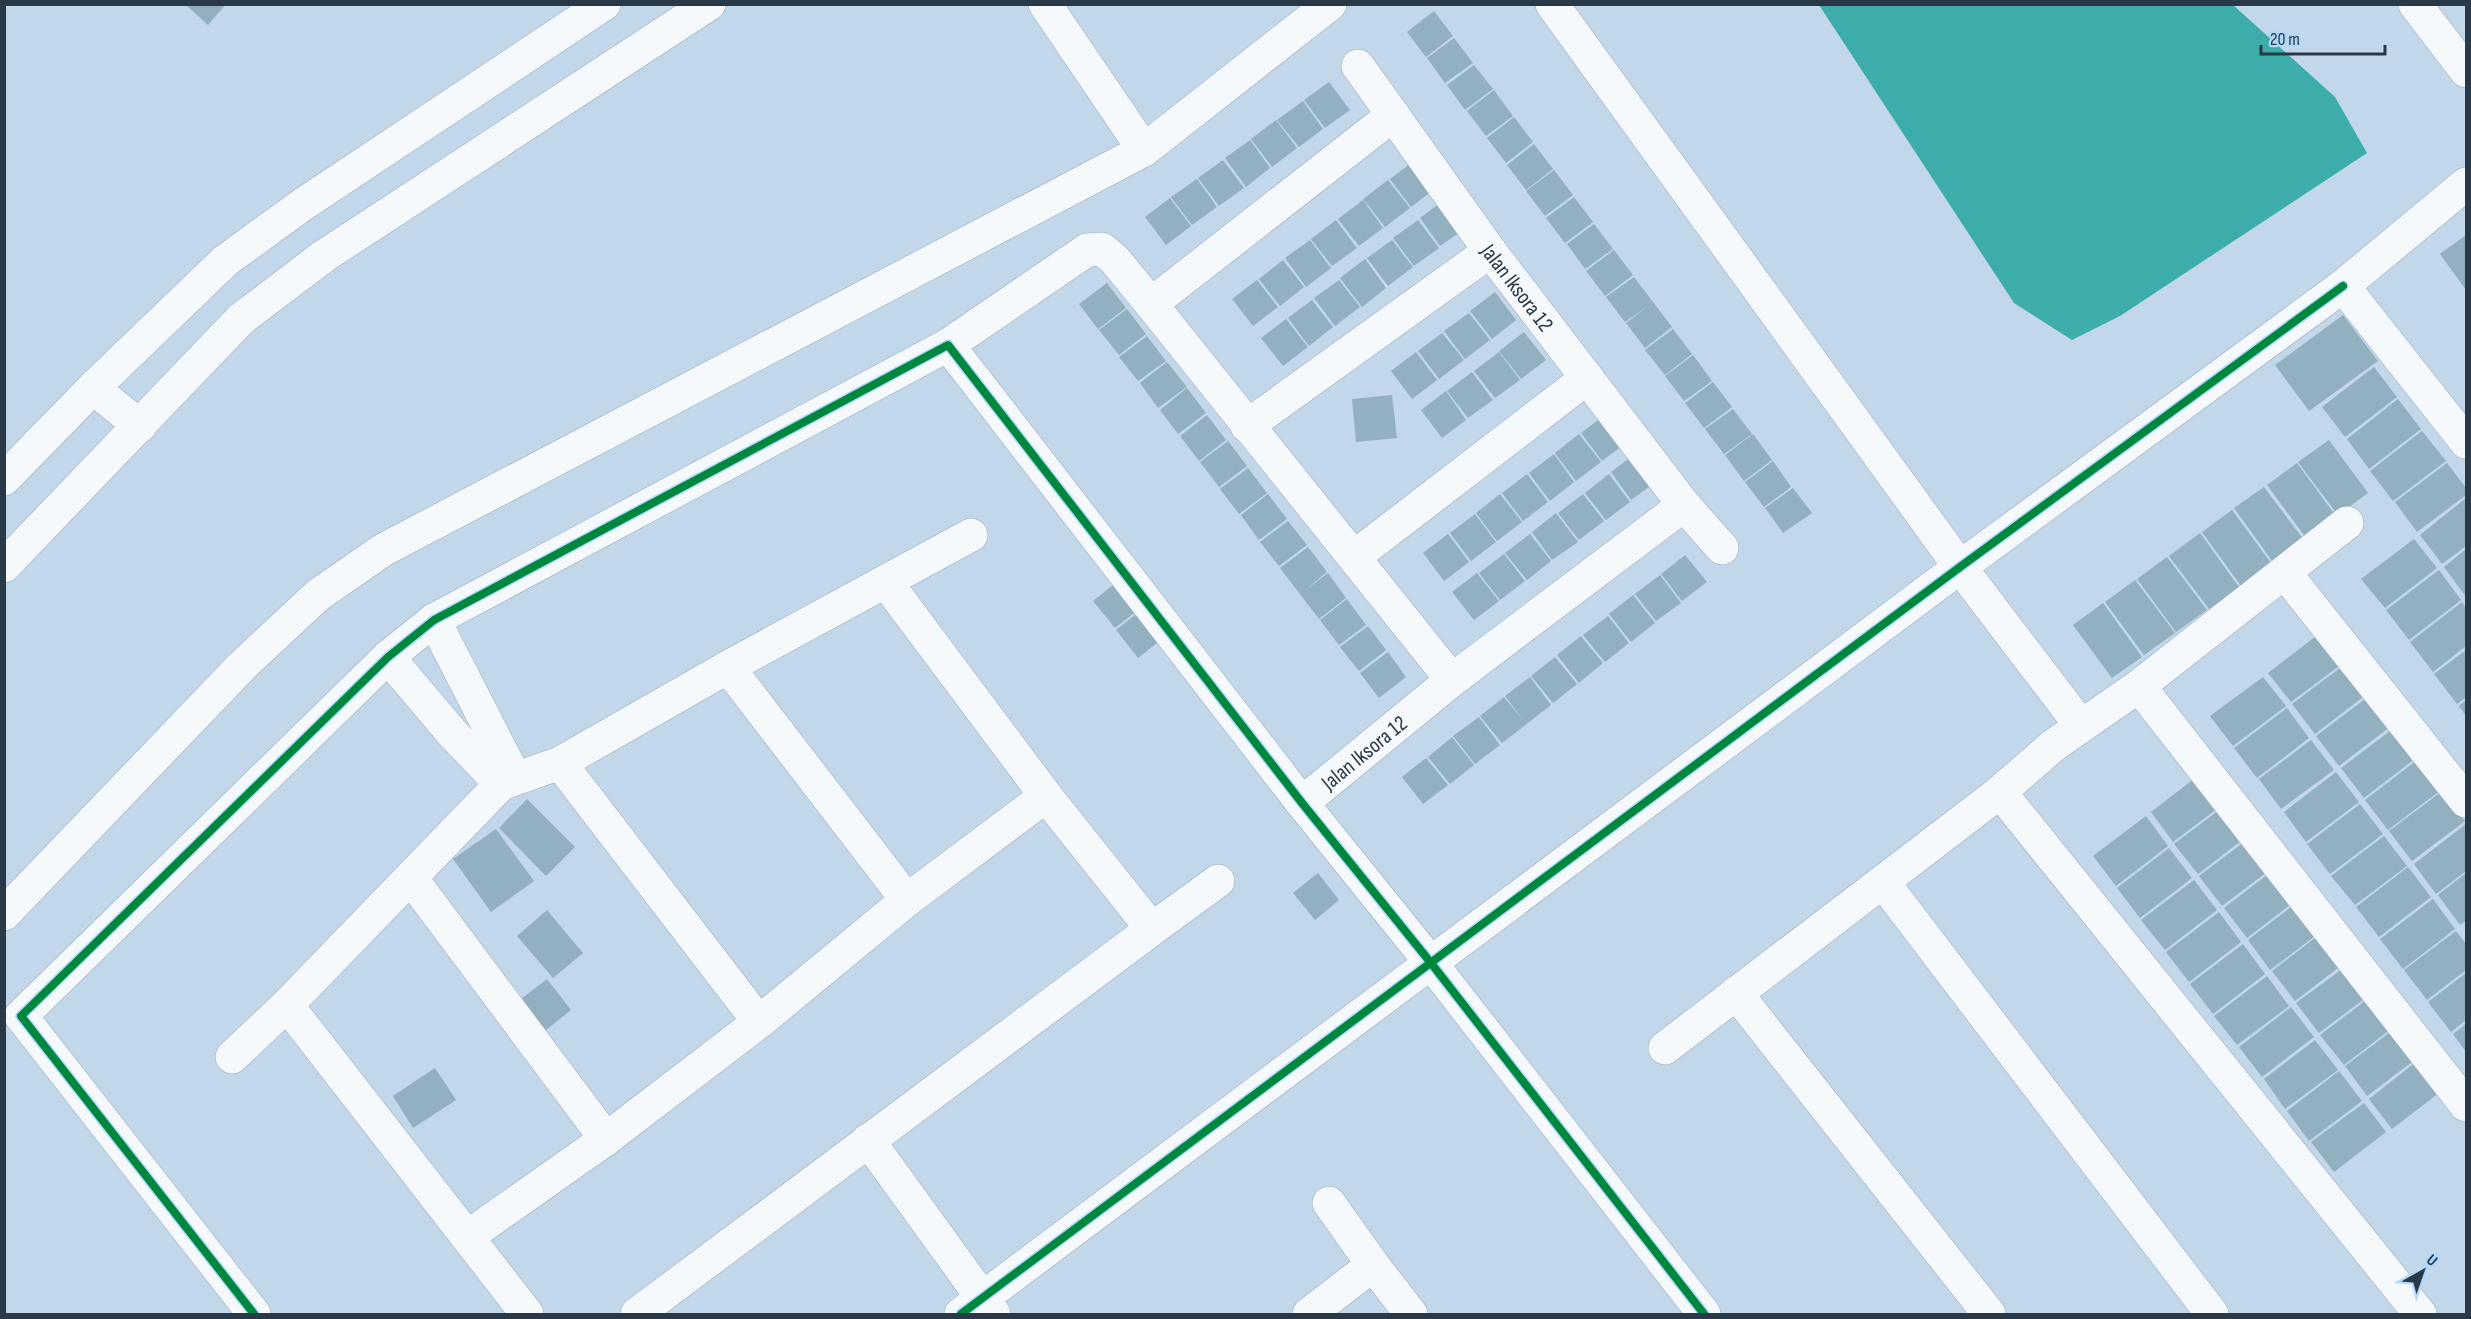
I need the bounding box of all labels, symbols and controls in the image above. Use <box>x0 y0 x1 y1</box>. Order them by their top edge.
scale bar <box>2261 18 2386 56</box>
text: 20 m <box>2270 29 2300 50</box>
street label: Jalan Iksora 12 <box>1474 238 1559 337</box>
street label: Jalan Iksora 12 <box>1316 710 1413 797</box>
north arrow <box>2393 1241 2453 1301</box>
text: U <box>2422 1251 2441 1271</box>

